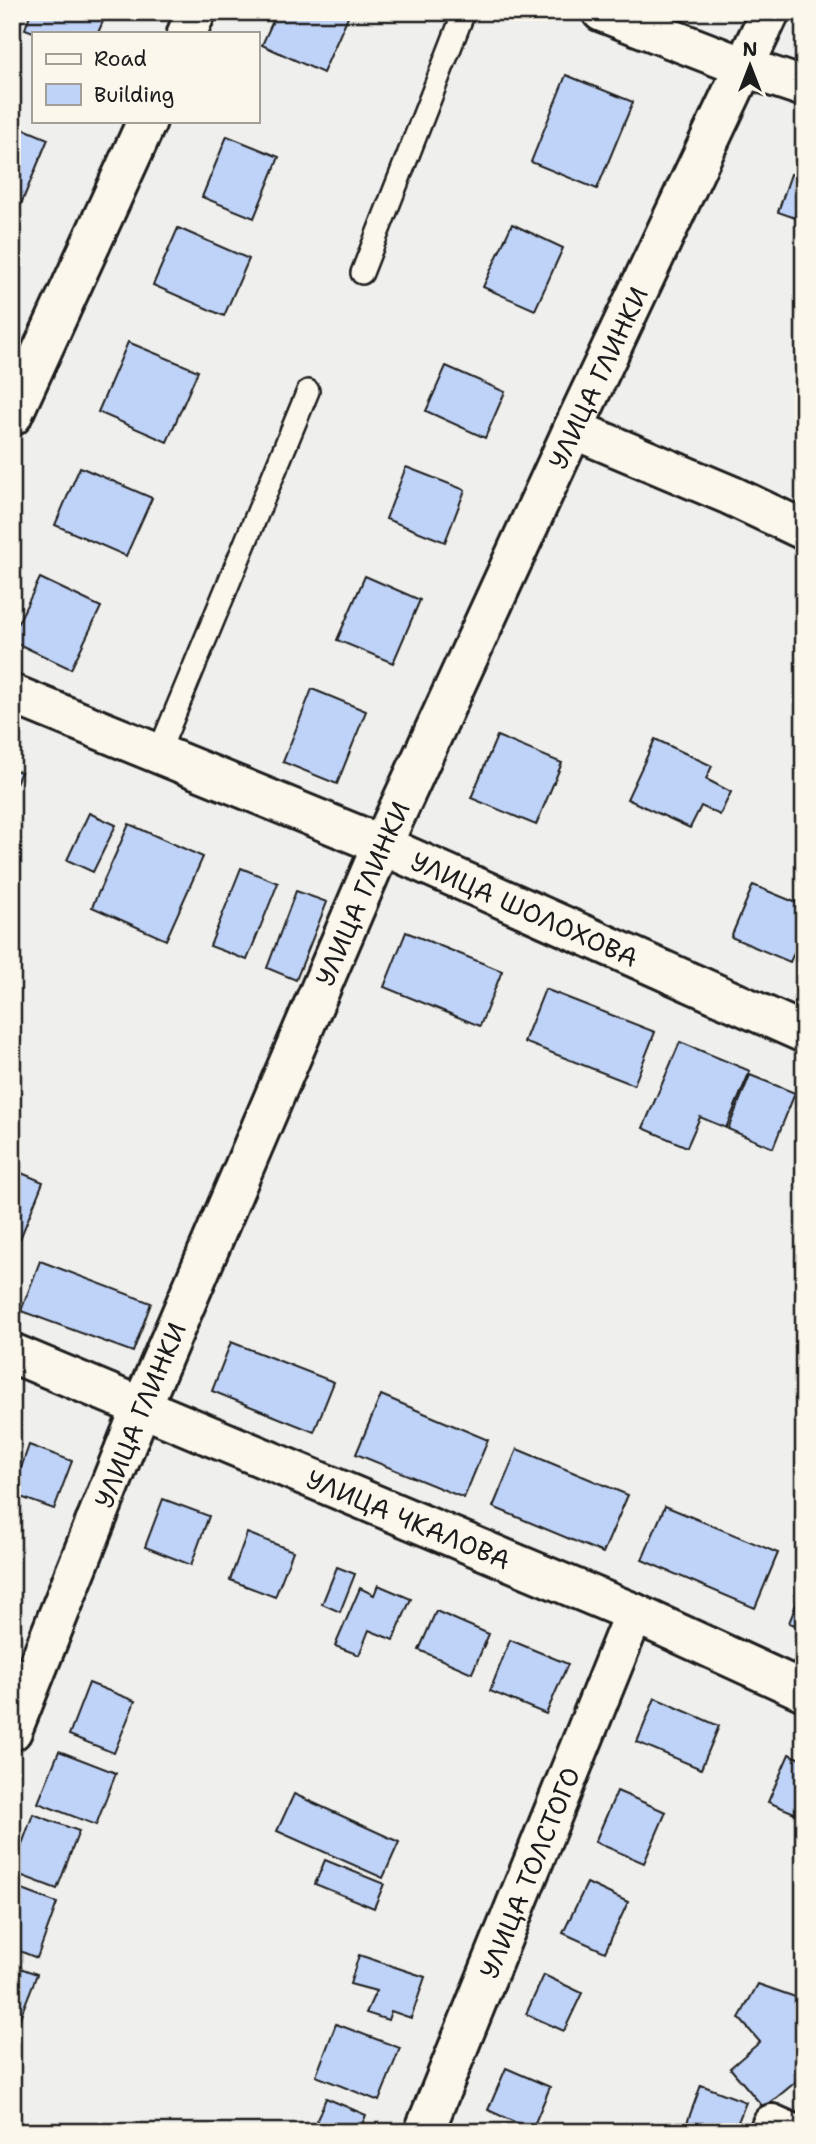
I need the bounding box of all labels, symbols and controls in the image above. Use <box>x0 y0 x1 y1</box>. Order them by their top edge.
legend <box>32 32 259 122</box>
north arrow <box>714 32 784 102</box>
text: N <box>742 37 758 62</box>
text: Road <box>94 45 147 73</box>
text: Building <box>94 81 174 109</box>
street label: УЛИЦА ГЛИНКИ <box>540 280 655 474</box>
street label: УЛИЦА ГЛИНКИ <box>306 795 417 991</box>
street label: УЛИЦА ШОЛОХОВА <box>406 843 644 974</box>
street label: УЛИЦА ГЛИНКИ <box>86 1316 193 1513</box>
street label: УЛИЦА ЧКАЛОВА <box>301 1461 516 1577</box>
street label: УЛИЦА ТОЛСТОГО <box>471 1762 587 1983</box>

